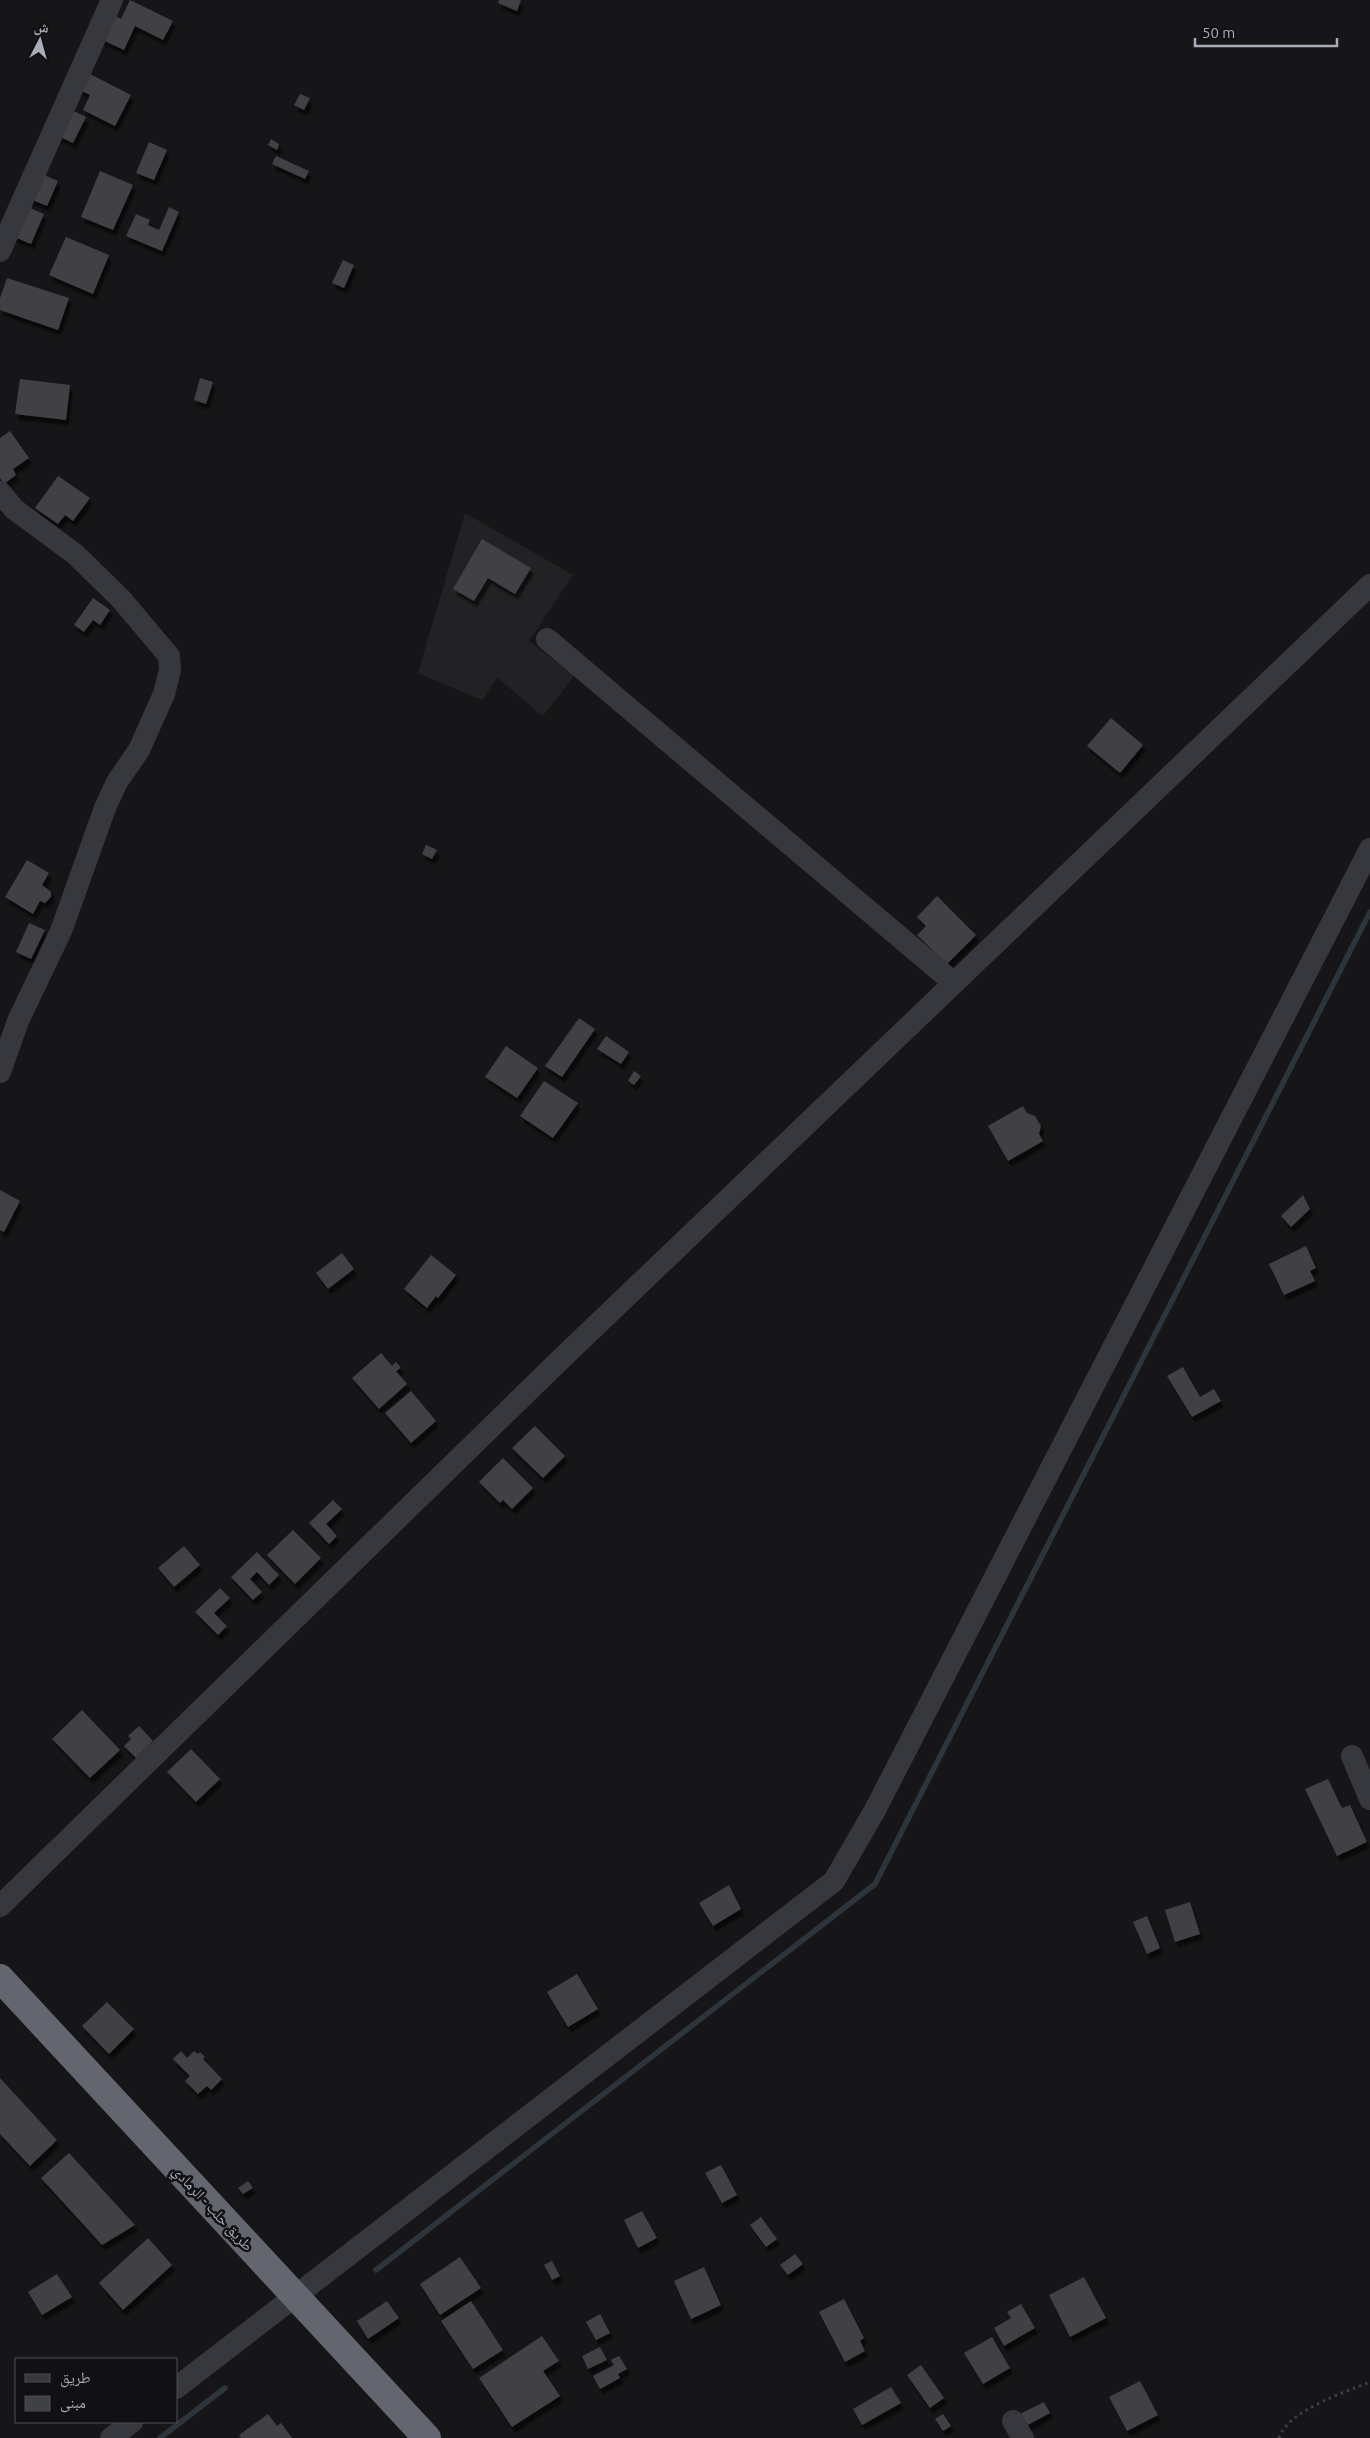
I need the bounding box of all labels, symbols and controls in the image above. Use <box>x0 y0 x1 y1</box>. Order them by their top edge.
north arrow <box>15 15 65 65</box>
scale bar <box>1195 15 1338 47</box>
text: ش <box>33 18 50 37</box>
text: 50 m <box>1202 24 1235 41</box>
street label: طريق حلب - الرمادي <box>167 2162 257 2257</box>
legend <box>15 2358 178 2423</box>
text: طريق <box>60 2369 91 2388</box>
text: مبنى <box>60 2394 86 2413</box>

